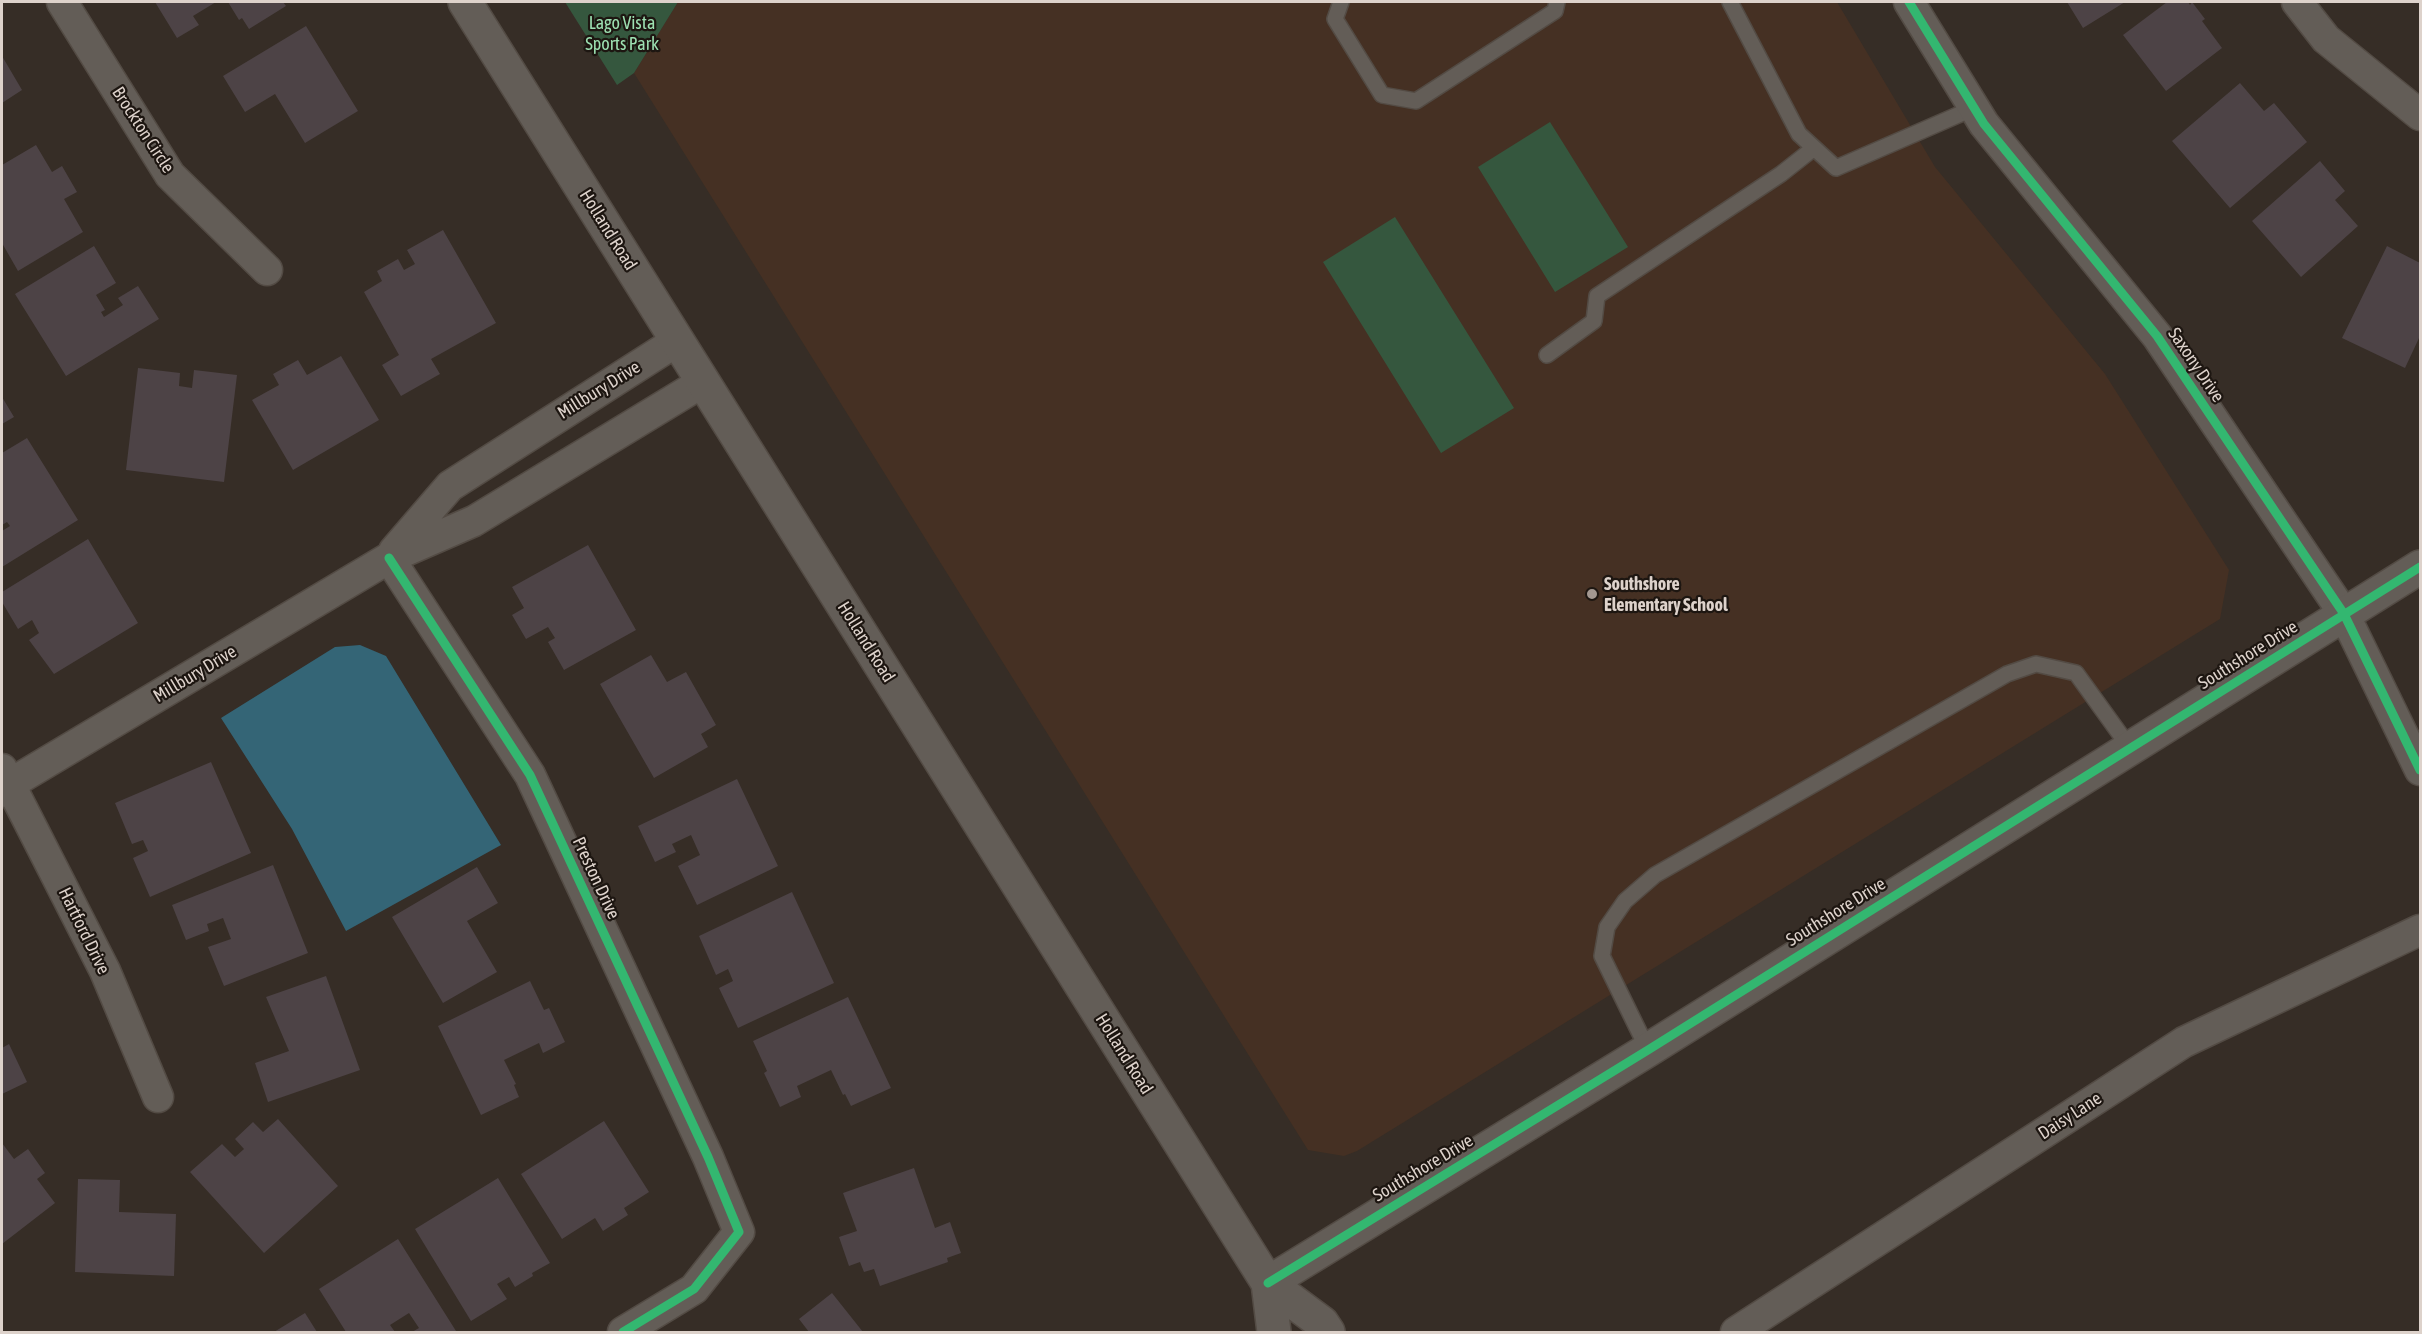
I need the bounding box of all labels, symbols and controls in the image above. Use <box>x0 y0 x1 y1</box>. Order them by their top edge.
park label: Lago Vista Sports Park <box>585 12 659 54</box>
street label: Brockton Circle <box>107 83 179 177</box>
street label: Holland Road <box>575 186 641 274</box>
street label: Saxony Drive <box>2163 324 2229 406</box>
street label: Millbury Drive <box>554 356 644 424</box>
place label: Southshore Elementary School <box>1604 573 1728 616</box>
marker: Southshore Elementary School <box>1585 587 1599 601</box>
street label: Holland Road <box>833 598 899 686</box>
street label: Southshore Drive <box>2194 616 2302 694</box>
street label: Millbury Drive <box>150 641 240 707</box>
street label: Preston Drive <box>568 833 624 923</box>
street label: Southshore Drive <box>1782 873 1890 951</box>
street label: Hartford Drive <box>54 884 114 978</box>
street label: Holland Road <box>1091 1010 1157 1098</box>
street label: Daisy Lane <box>2034 1088 2106 1144</box>
street label: Southshore Drive <box>1369 1130 1477 1206</box>

